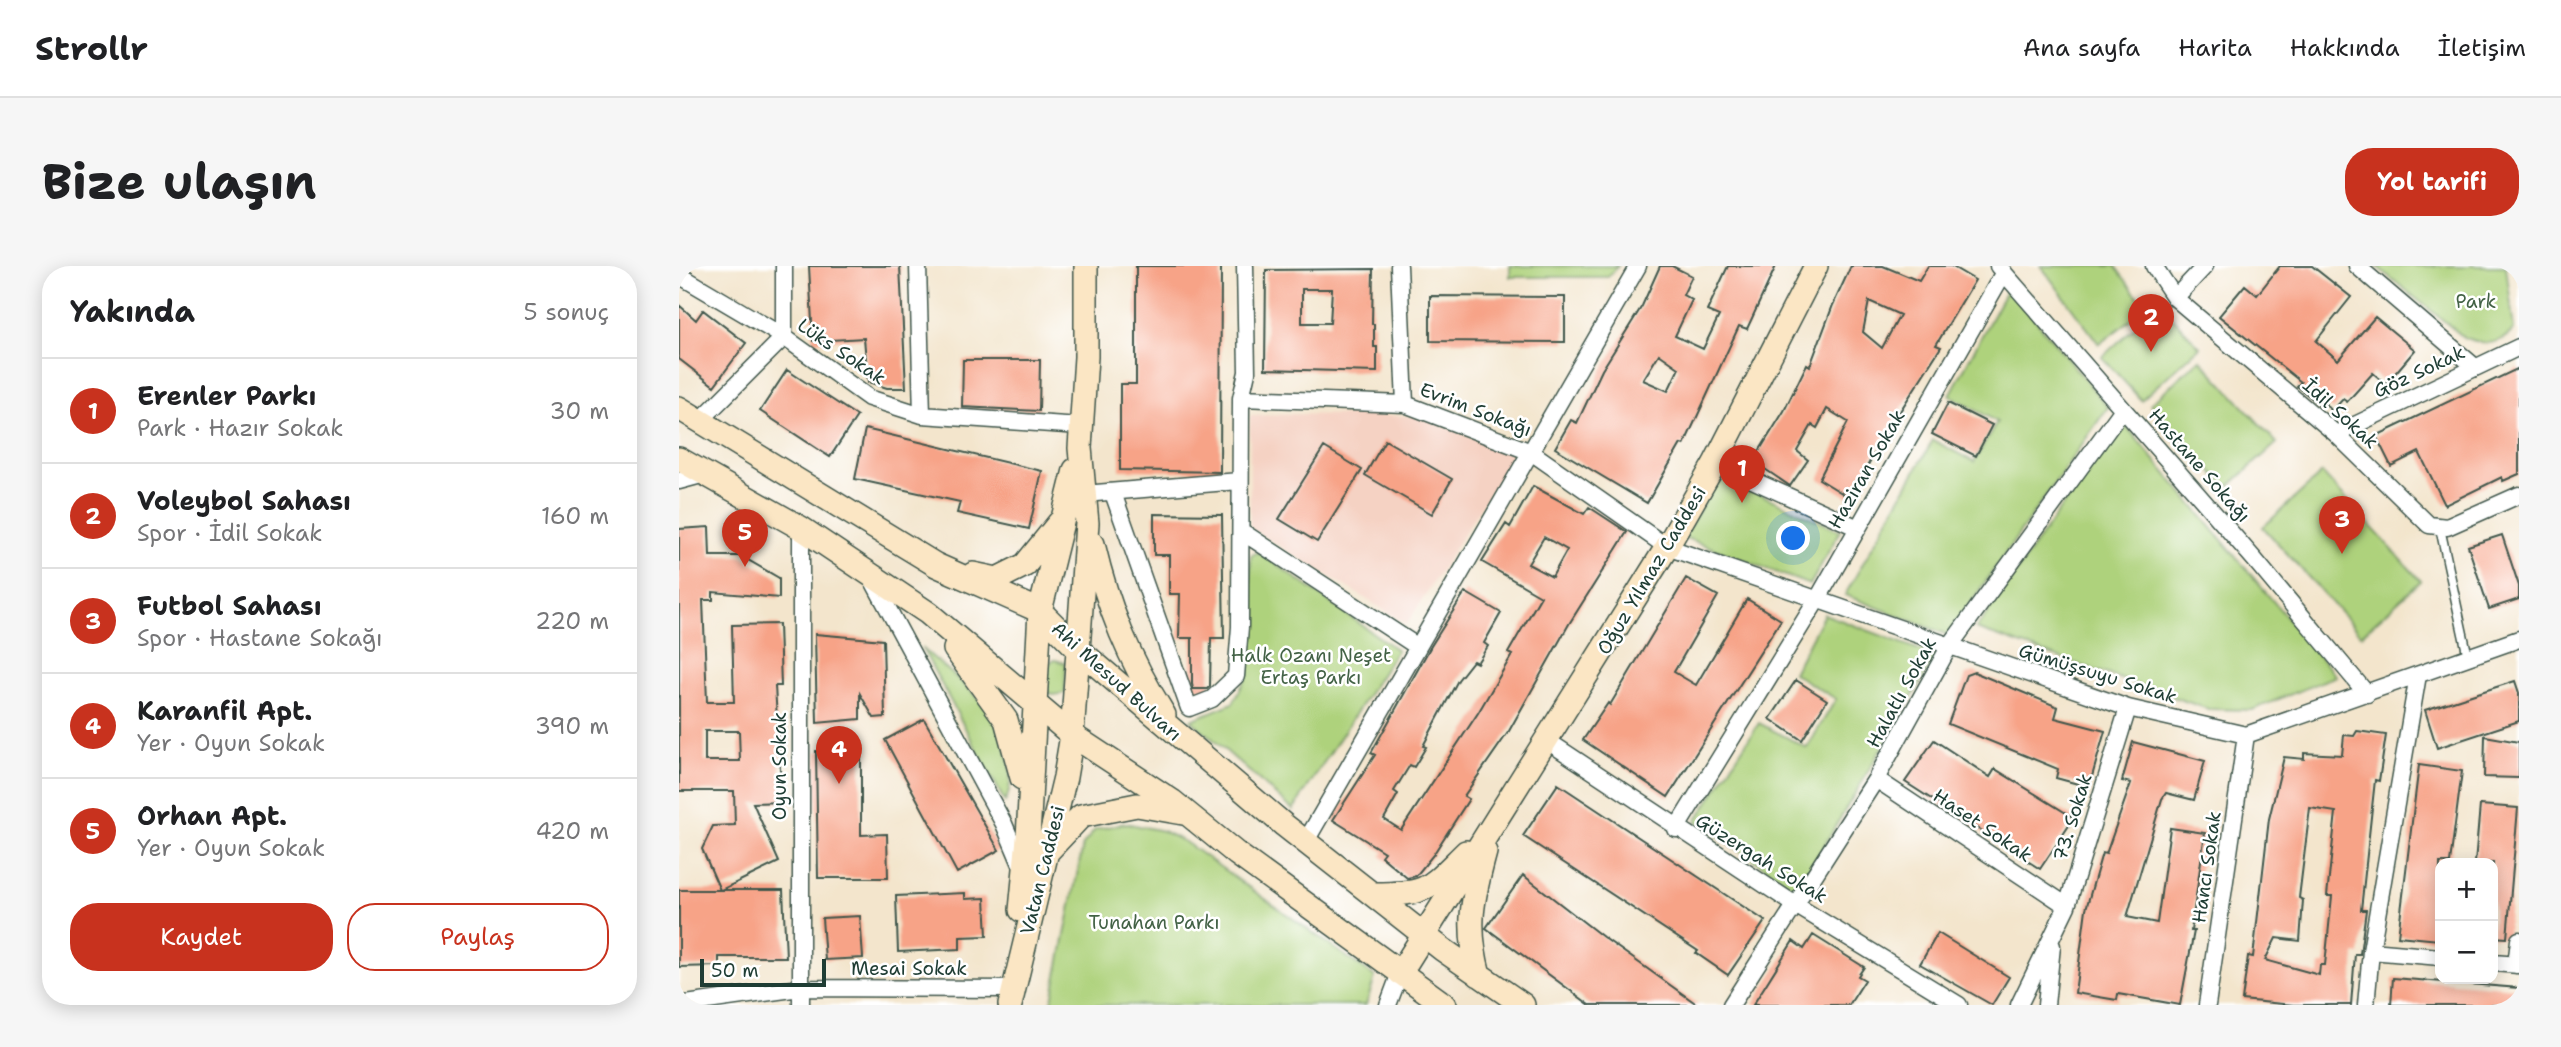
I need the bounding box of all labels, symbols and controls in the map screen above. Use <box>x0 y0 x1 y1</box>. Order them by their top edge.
text: Strollr <box>35 26 148 71</box>
text: Ana sayfa <box>2023 32 2140 64</box>
text: Harita <box>2178 32 2252 64</box>
text: Hakkında <box>2290 32 2400 64</box>
text: İletişim <box>2438 32 2526 64</box>
button: Yol tarifi <box>2345 148 2519 216</box>
text: Bize ulaşın <box>42 149 317 215</box>
park label: Park <box>2456 289 2496 314</box>
text: Yakında <box>70 291 195 332</box>
pin: 2 <box>2128 294 2174 352</box>
text: 5 sonuç <box>524 297 609 327</box>
street label: Lüks Sokak <box>793 313 891 390</box>
street label: Göz Sokak <box>2369 339 2469 404</box>
street label: İdil Sokak <box>2297 373 2384 454</box>
street label: Evrim Sokağı <box>1416 377 1535 442</box>
text: Erenler Parkı <box>137 378 316 413</box>
text: 1 <box>88 396 98 426</box>
text: 30 m <box>550 396 609 426</box>
street label: Hastane Sokağı <box>2143 403 2256 528</box>
street label: Haziran Sokak <box>1822 405 1911 533</box>
text: Park · Hazır Sokak <box>137 413 344 443</box>
pin: 1 <box>1719 445 1765 503</box>
street label: Oğuz Yılmaz Caddesi <box>1591 481 1712 659</box>
text: Voleybol Sahası <box>137 483 351 518</box>
pin: 3 <box>2319 496 2365 554</box>
text: 2 <box>85 501 101 531</box>
text: 160 m <box>541 501 609 531</box>
pin: 5 <box>722 509 768 567</box>
text: Spor · İdil Sokak <box>137 518 323 548</box>
your location <box>1776 521 1810 555</box>
text: Futbol Sahası <box>137 588 322 623</box>
text: 3 <box>85 606 101 636</box>
text: 220 m <box>535 606 609 636</box>
street label: Ahi Mesud Bulvarı <box>1046 616 1187 747</box>
text: Spor · Hastane Sokağı <box>137 623 383 653</box>
street label: Halatlı Sokak <box>1861 632 1942 752</box>
street label: Gümüşsuyu Sokak <box>2016 638 2180 709</box>
park label: Halk Ozanı Neşet Ertaş Parkı <box>1231 643 1391 690</box>
text: Karanfil Apt. <box>137 693 312 728</box>
text: 4 <box>85 711 101 741</box>
text: 390 m <box>535 711 609 741</box>
street label: Oyun Sokak <box>767 712 792 820</box>
pin: 4 <box>816 726 862 784</box>
text: Yer · Oyun Sokak <box>137 728 325 758</box>
street label: 73. Sokak <box>2047 770 2098 864</box>
street label: Haset Sokak <box>1928 783 2037 868</box>
text: Orhan Apt. <box>137 798 287 833</box>
street label: Vatan Caddesi <box>1014 803 1071 937</box>
street label: Güzergah Sokak <box>1691 808 1832 909</box>
street label: Hancı Sokak <box>2186 809 2227 925</box>
text: 5 <box>86 816 100 846</box>
text: 420 m <box>535 816 609 846</box>
text: Yer · Oyun Sokak <box>137 833 325 863</box>
map controls <box>2435 858 2498 984</box>
button: + <box>2435 858 2498 921</box>
button: Kaydet <box>70 903 333 971</box>
button: Paylaş <box>347 903 609 971</box>
park label: Tunahan Parkı <box>1088 910 1220 935</box>
button: − <box>2435 921 2498 984</box>
scale bar <box>700 956 826 988</box>
street label: Mesai Sokak <box>851 956 967 981</box>
text: 50 m <box>711 958 759 983</box>

